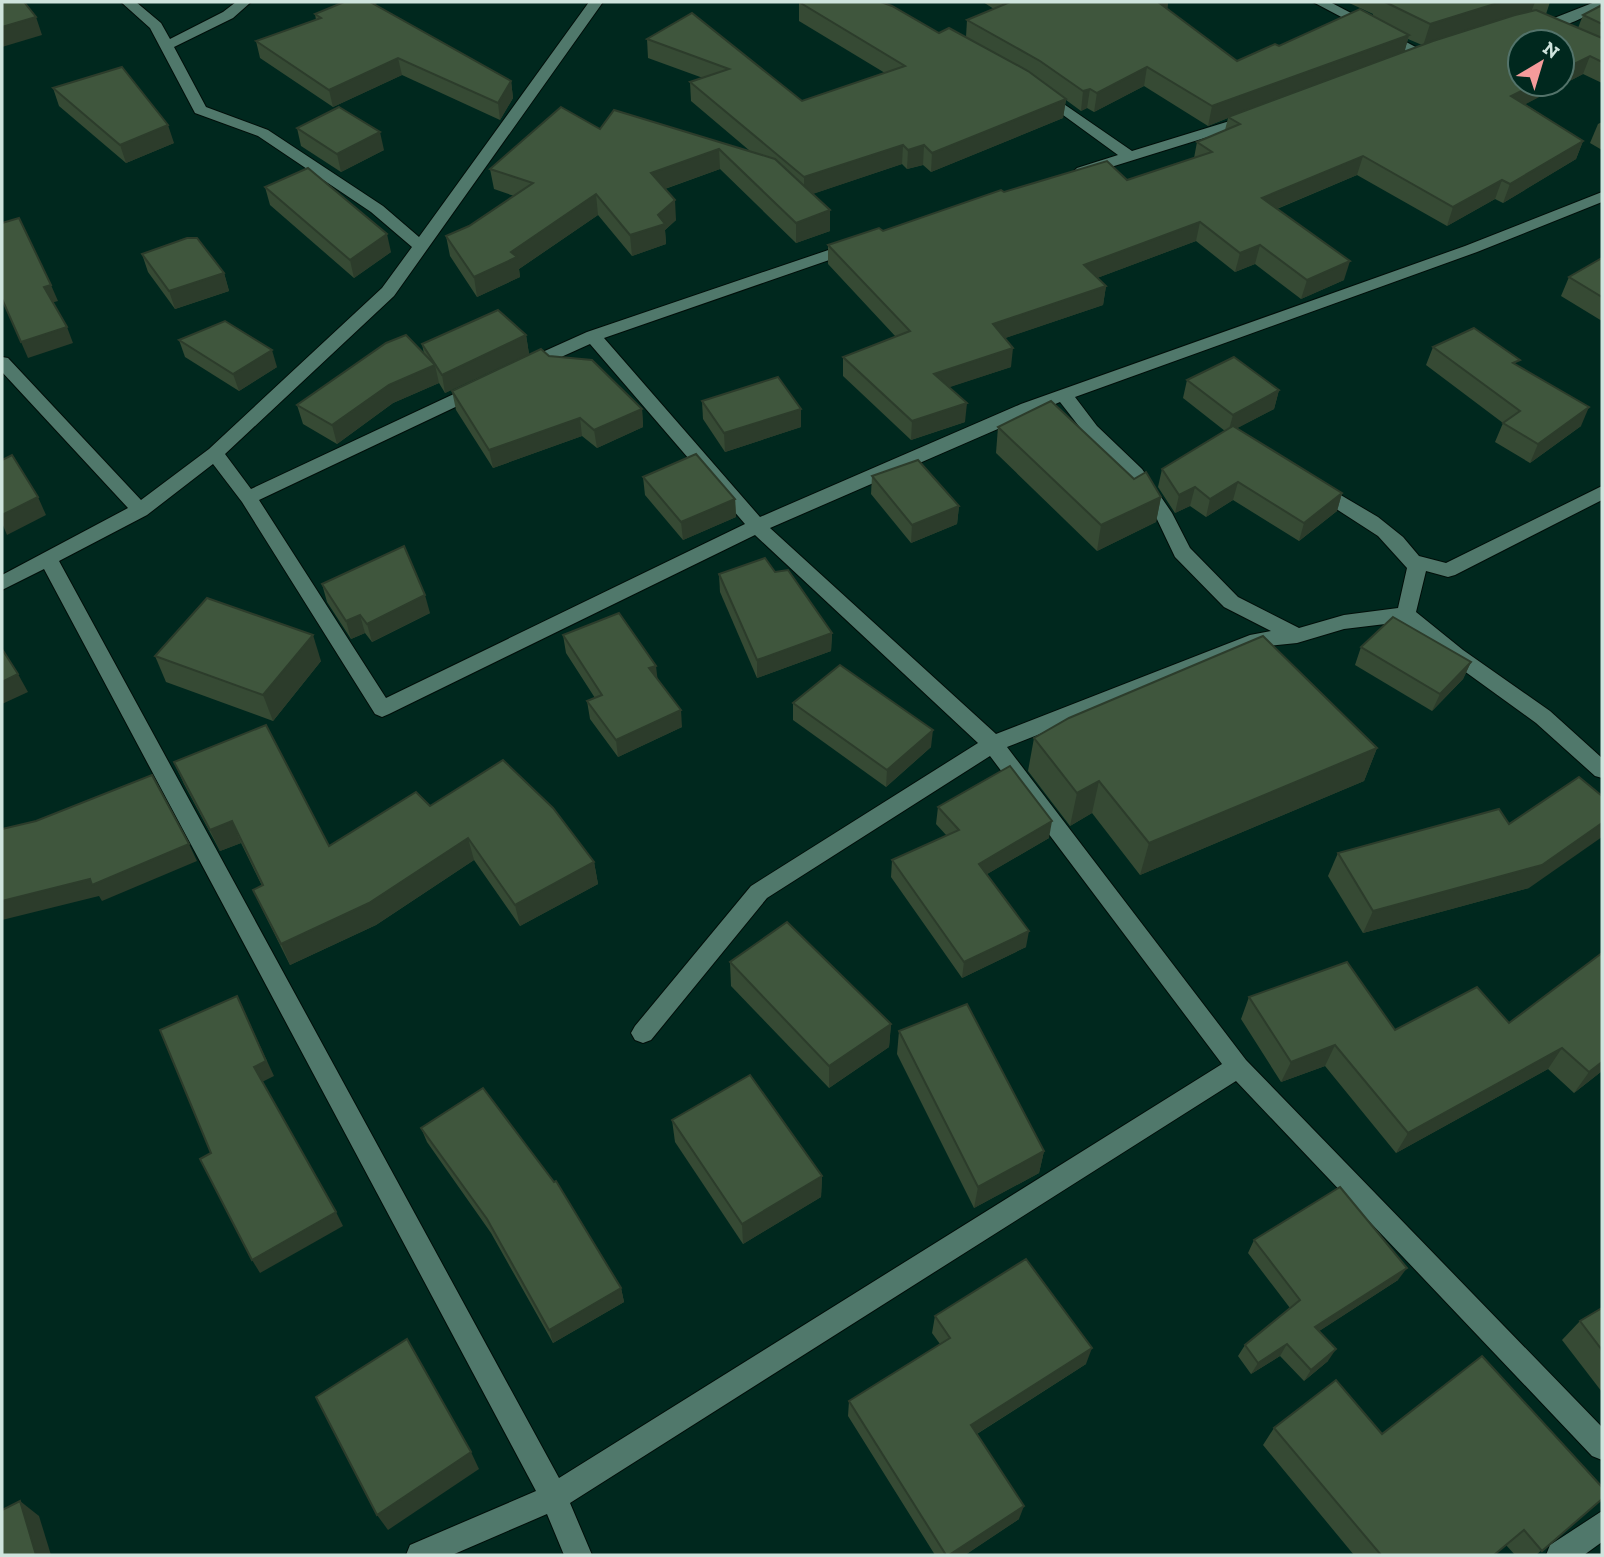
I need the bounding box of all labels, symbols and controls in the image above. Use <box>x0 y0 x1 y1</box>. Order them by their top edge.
north arrow <box>1506 28 1576 98</box>
text: N <box>1538 36 1564 64</box>

